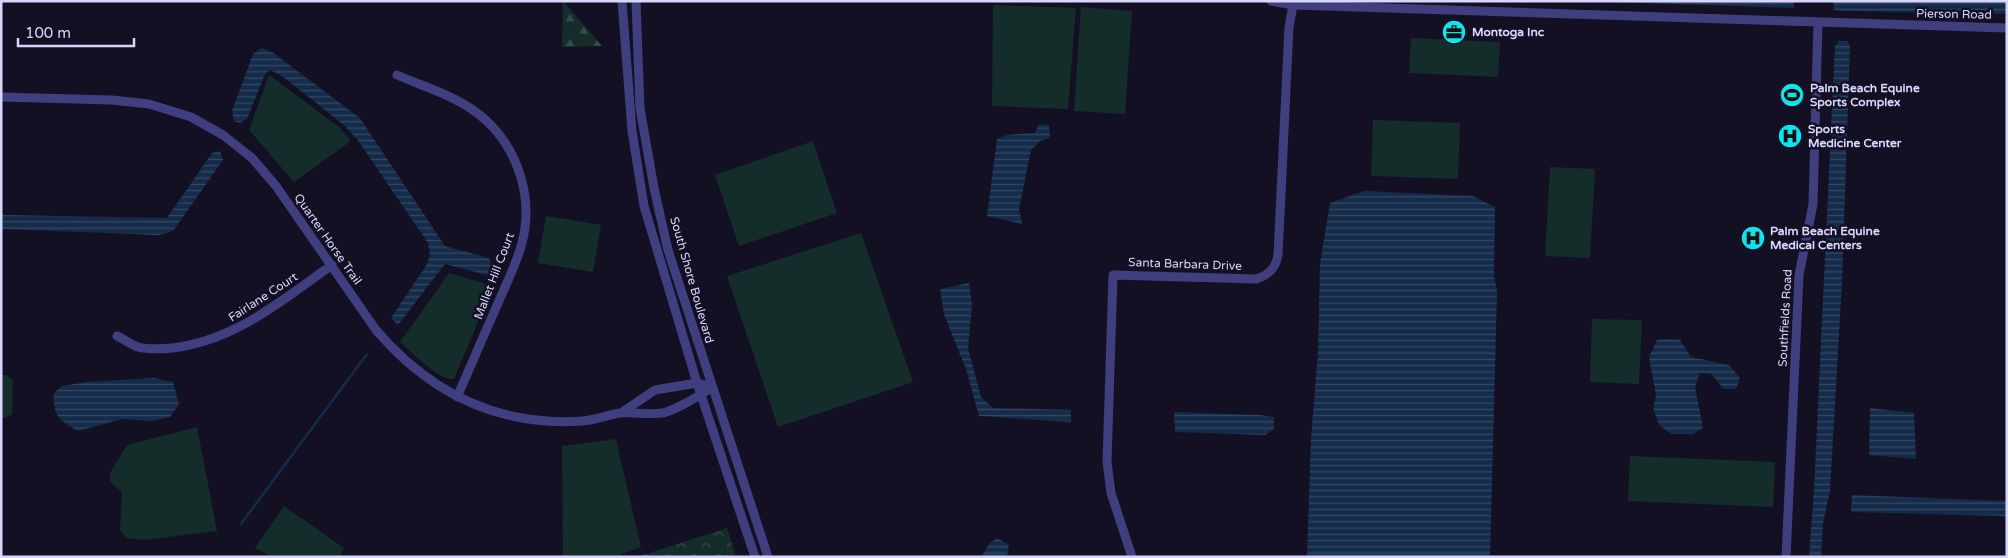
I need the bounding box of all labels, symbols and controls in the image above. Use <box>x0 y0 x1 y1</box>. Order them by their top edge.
street label: Pierson Road <box>1916 6 1992 22</box>
scale bar <box>18 15 134 47</box>
office icon: Montoga Inc <box>1441 19 1467 45</box>
text: 100 m <box>25 24 71 42</box>
place label: Montoga Inc <box>1472 25 1545 40</box>
place label: Palm Beach Equine Sports Complex <box>1810 81 1920 110</box>
sports icon: Palm Beach Equine Sports Complex <box>1779 82 1805 108</box>
place label: Sports Medicine Center <box>1808 122 1902 150</box>
hospital icon: Sports Medicine Center <box>1777 123 1803 149</box>
street label: Quarter Horse Trail <box>291 191 365 287</box>
street label: South Shore Boulevard <box>667 215 717 345</box>
place label: Palm Beach Equine Medical Centers <box>1770 224 1880 252</box>
hospital icon: Palm Beach Equine Medical Centers <box>1740 225 1766 251</box>
street label: Mallet Hill Court <box>471 230 517 321</box>
street label: Santa Barbara Drive <box>1128 255 1242 273</box>
street label: Fairlane Court <box>226 269 301 325</box>
street label: Southfields Road <box>1775 269 1795 367</box>

